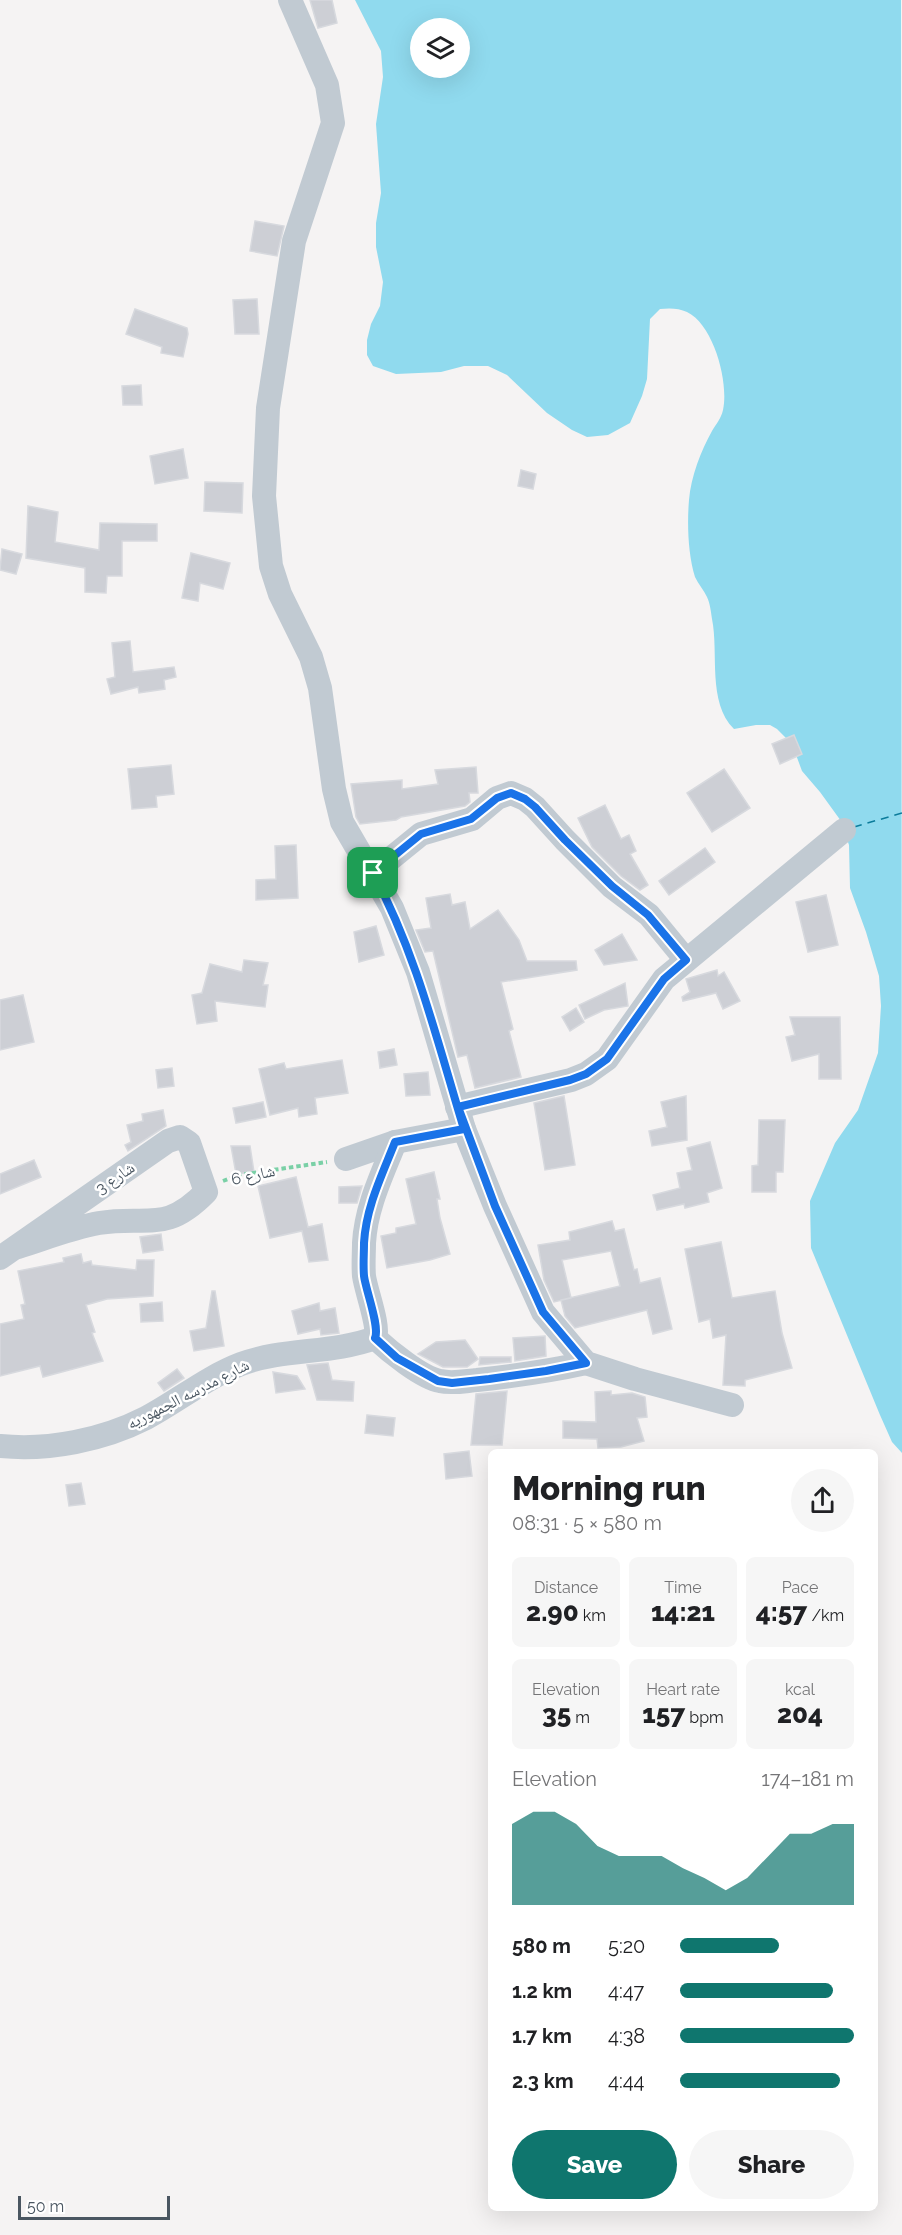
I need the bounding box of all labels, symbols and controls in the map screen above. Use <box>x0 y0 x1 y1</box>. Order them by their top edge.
map controls <box>410 18 470 78</box>
button: layers <box>410 18 470 78</box>
pin <box>347 847 398 898</box>
icon: arrive <box>356 856 389 889</box>
street label: شارع 3 <box>92 1158 139 1199</box>
street label: شارع 6 <box>229 1161 277 1190</box>
street label: شارع مدرسه الجمهوريه <box>124 1355 253 1434</box>
text: Morning run <box>512 1469 706 1508</box>
button: share <box>791 1469 854 1532</box>
text: 08:31 · 5 × 580 m <box>512 1511 662 1535</box>
text: Distance <box>534 1578 598 1597</box>
text: Time <box>664 1578 702 1597</box>
text: Pace <box>782 1578 818 1597</box>
text: 2.90 <box>526 1597 579 1627</box>
text: 14:21 <box>651 1597 715 1627</box>
text: 4:57 <box>756 1597 807 1627</box>
text: km <box>579 1606 606 1625</box>
text: /km <box>807 1606 844 1625</box>
text: Elevation <box>532 1680 600 1699</box>
text: Heart rate <box>646 1680 720 1699</box>
text: kcal <box>785 1680 815 1699</box>
text: 35 <box>542 1699 571 1729</box>
text: 157 <box>642 1699 685 1729</box>
text: 204 <box>777 1699 823 1729</box>
text: m <box>571 1708 590 1727</box>
text: bpm <box>685 1708 724 1727</box>
text: Elevation <box>512 1767 597 1791</box>
text: 174–181 m <box>761 1767 854 1791</box>
text: 580 m <box>512 1934 571 1958</box>
text: 5:20 <box>608 1934 645 1958</box>
text: 1.2 km <box>512 1979 572 2003</box>
text: 4:47 <box>608 1979 644 2003</box>
text: 1.7 km <box>512 2024 572 2048</box>
text: 4:38 <box>608 2024 645 2048</box>
text: 2.3 km <box>512 2069 574 2093</box>
text: 4:44 <box>608 2069 645 2093</box>
button: Save <box>512 2130 677 2199</box>
button: Share <box>689 2130 854 2199</box>
scale bar <box>18 2193 170 2220</box>
text: 50 m <box>27 2197 64 2216</box>

